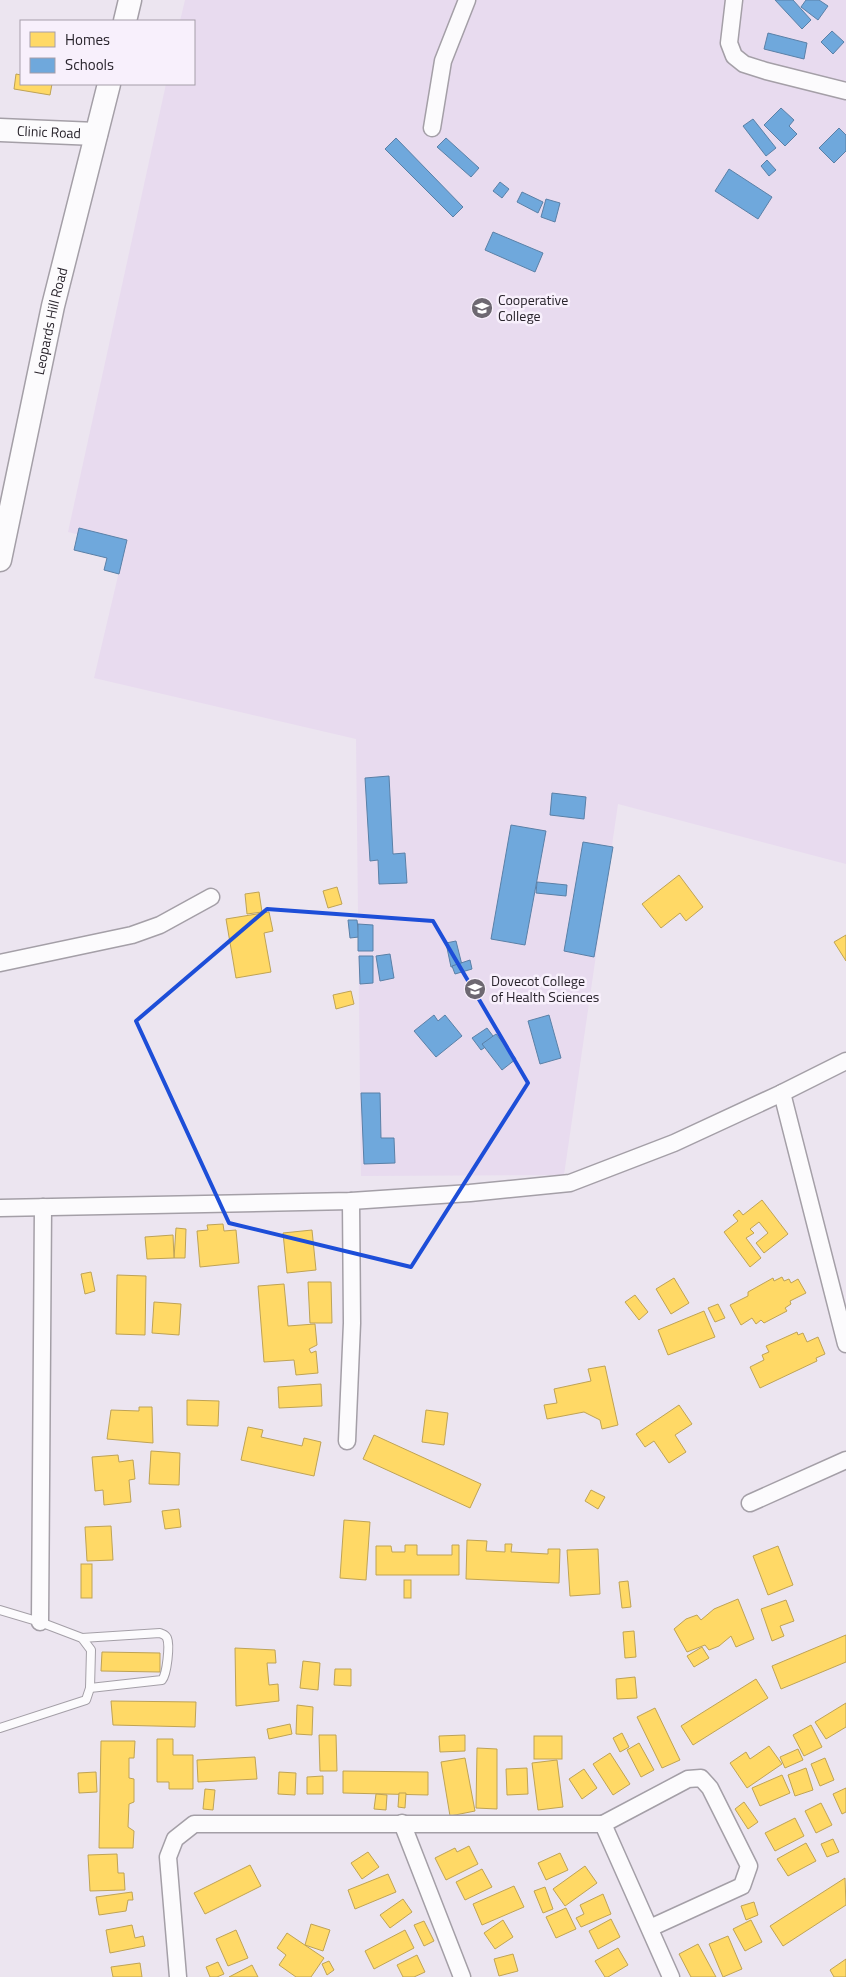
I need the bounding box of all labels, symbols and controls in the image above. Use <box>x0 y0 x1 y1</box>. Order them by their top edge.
legend <box>20 20 195 85</box>
text: Homes <box>65 28 110 51</box>
text: Schools <box>65 53 114 76</box>
street label: Clinic Road <box>17 120 81 143</box>
street label: Leopards Hill Road <box>28 265 72 377</box>
place label: Cooperative College <box>498 289 568 326</box>
school or university icon: Cooperative College <box>470 296 494 320</box>
place label: Dovecot College of Health Sciences <box>491 970 599 1007</box>
school or university icon: Dovecot College of Health Sciences <box>463 977 487 1001</box>

